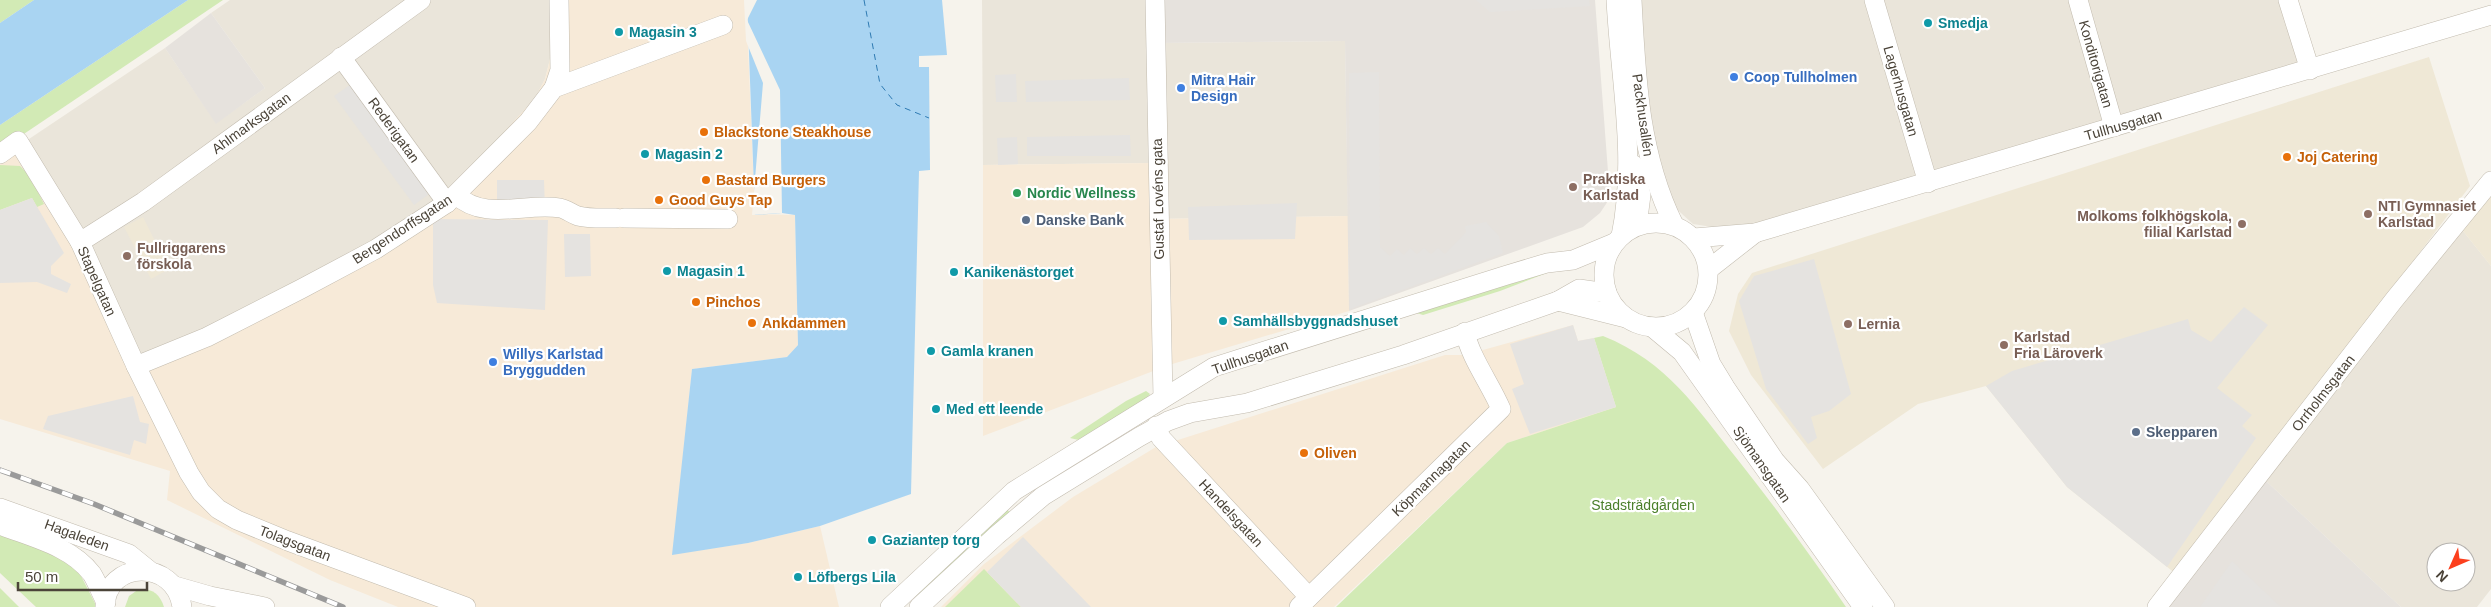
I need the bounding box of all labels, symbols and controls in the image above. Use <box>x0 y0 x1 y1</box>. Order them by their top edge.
place label: Smedja <box>1938 15 1988 31</box>
marker: Smedja <box>1922 17 1934 29</box>
street label: Konditorigatan <box>2076 18 2116 110</box>
place label: Magasin 3 <box>629 24 697 40</box>
marker: Magasin 3 <box>613 26 625 38</box>
street label: Lagerhusgatan <box>1880 44 1922 138</box>
place label: Coop Tullholmen <box>1744 69 1857 85</box>
marker: Coop Tullholmen <box>1728 71 1740 83</box>
place label: Mitra Hair Design <box>1191 72 1256 104</box>
street label: Packhusallén <box>1629 73 1657 157</box>
marker: Mitra Hair Design <box>1175 82 1187 94</box>
street label: Ahlmarksgatan <box>209 89 293 157</box>
street label: Rederigatan <box>365 94 423 166</box>
street label: Tullhusgatan <box>2083 106 2163 144</box>
place label: Blackstone Steakhouse <box>714 124 871 140</box>
marker: Blackstone Steakhouse <box>698 126 710 138</box>
street label: Gustaf Lovéns gata <box>1149 138 1167 260</box>
place label: Magasin 2 <box>655 146 723 162</box>
marker: Magasin 2 <box>639 148 651 160</box>
place label: Joj Catering <box>2297 149 2378 165</box>
marker: Joj Catering <box>2281 151 2293 163</box>
place label: Praktiska Karlstad <box>1583 171 1645 203</box>
place label: Bastard Burgers <box>716 172 826 188</box>
marker: Bastard Burgers <box>700 174 712 186</box>
marker: Praktiska Karlstad <box>1567 181 1579 193</box>
place label: Nordic Wellness <box>1027 185 1136 201</box>
marker: Nordic Wellness <box>1011 187 1023 199</box>
street label: Bergendorffsgatan <box>349 191 455 267</box>
place label: Good Guys Tap <box>669 192 772 208</box>
marker: Good Guys Tap <box>653 194 665 206</box>
place label: NTI Gymnasiet Karlstad <box>2378 198 2476 230</box>
place label: Molkoms folkhögskola, filial Karlstad <box>2077 208 2232 240</box>
marker: NTI Gymnasiet Karlstad <box>2362 208 2374 220</box>
place label: Danske Bank <box>1036 212 1124 228</box>
marker: Danske Bank <box>1020 214 1032 226</box>
marker: Molkoms folkhögskola, filial Karlstad <box>2236 218 2248 230</box>
place label: Fullriggarens förskola <box>137 240 226 272</box>
street label: Stapelgatan <box>74 244 120 318</box>
marker: Fullriggarens förskola <box>121 250 133 262</box>
place label: Magasin 1 <box>677 263 745 279</box>
place label: Kanikenästorget <box>964 264 1074 280</box>
marker: Magasin 1 <box>661 265 673 277</box>
marker: Kanikenästorget <box>948 266 960 278</box>
place label: Pinchos <box>706 294 761 310</box>
marker: Pinchos <box>690 296 702 308</box>
place label: Samhällsbyggnadshuset <box>1233 313 1398 329</box>
place label: Ankdammen <box>762 315 846 331</box>
marker: Samhällsbyggnadshuset <box>1217 315 1229 327</box>
place label: Lernia <box>1858 316 1900 332</box>
marker: Ankdammen <box>746 317 758 329</box>
marker: Lernia <box>1842 318 1854 330</box>
place label: Karlstad Fria Läroverk <box>2014 329 2103 361</box>
street label: Tullhusgatan <box>1210 336 1290 378</box>
marker: Karlstad Fria Läroverk <box>1998 339 2010 351</box>
place label: Gamla kranen <box>941 343 1034 359</box>
marker: Gamla kranen <box>925 345 937 357</box>
place label: Willys Karlstad Bryggudden <box>503 346 603 378</box>
street label: Orrholmsgatan <box>2288 352 2358 434</box>
marker: Willys Karlstad Bryggudden <box>487 356 499 368</box>
place label: Med ett leende <box>946 401 1043 417</box>
marker: Med ett leende <box>930 403 942 415</box>
street label: Sjömansgatan <box>1730 423 1794 505</box>
place label: Skepparen <box>2146 424 2218 440</box>
marker: Skepparen <box>2130 426 2142 438</box>
street label: Köpmannagatan <box>1388 437 1474 519</box>
place label: Oliven <box>1314 445 1357 461</box>
marker: Oliven <box>1298 447 1310 459</box>
street label: Handelsgatan <box>1196 476 1266 550</box>
park label: Stadsträdgården <box>1591 497 1695 513</box>
street label: Hagaleden <box>42 516 112 554</box>
street label: Tolagsgatan <box>257 522 333 564</box>
place label: Gaziantep torg <box>882 532 980 548</box>
marker: Gaziantep torg <box>866 534 878 546</box>
north arrow <box>2426 542 2476 592</box>
scale bar <box>18 560 146 592</box>
text: N <box>2433 567 2451 585</box>
text: 50 m <box>25 568 58 585</box>
place label: Löfbergs Lila <box>808 569 896 585</box>
marker: Löfbergs Lila <box>792 571 804 583</box>

